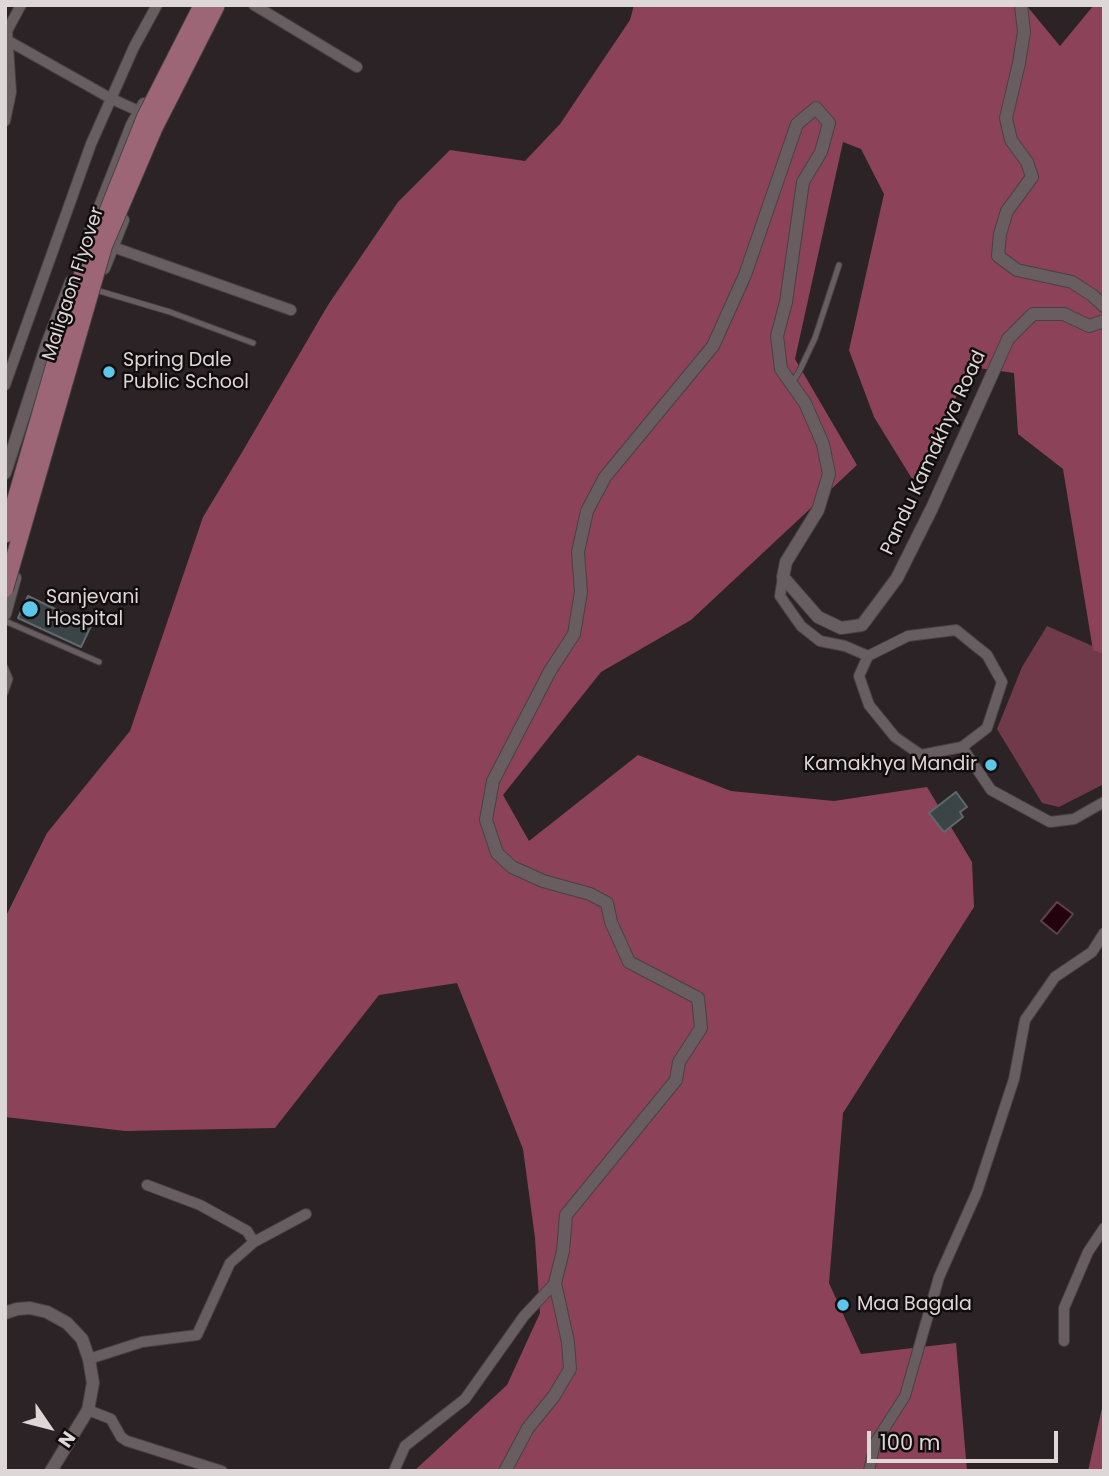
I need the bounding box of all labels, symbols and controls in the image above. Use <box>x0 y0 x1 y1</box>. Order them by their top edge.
street label: Maligaon Flyover <box>38 204 110 364</box>
street label: Pandu Kamakhya Road <box>877 347 991 559</box>
place label: Spring Dale Public School <box>123 350 249 394</box>
marker: Spring Dale Public School <box>101 364 117 380</box>
place label: Sanjevani Hospital <box>46 587 139 631</box>
marker: Sanjevani Hospital <box>20 599 40 619</box>
place label: Kamakhya Mandir <box>804 754 977 776</box>
marker: Kamakhya Mandir <box>983 757 999 773</box>
place label: Maa Bagala <box>857 1294 972 1316</box>
marker: Maa Bagala <box>835 1297 851 1313</box>
north arrow <box>14 1392 84 1462</box>
scale bar <box>871 1416 1062 1460</box>
text: N <box>51 1426 82 1453</box>
text: 100 m <box>880 1428 940 1457</box>

